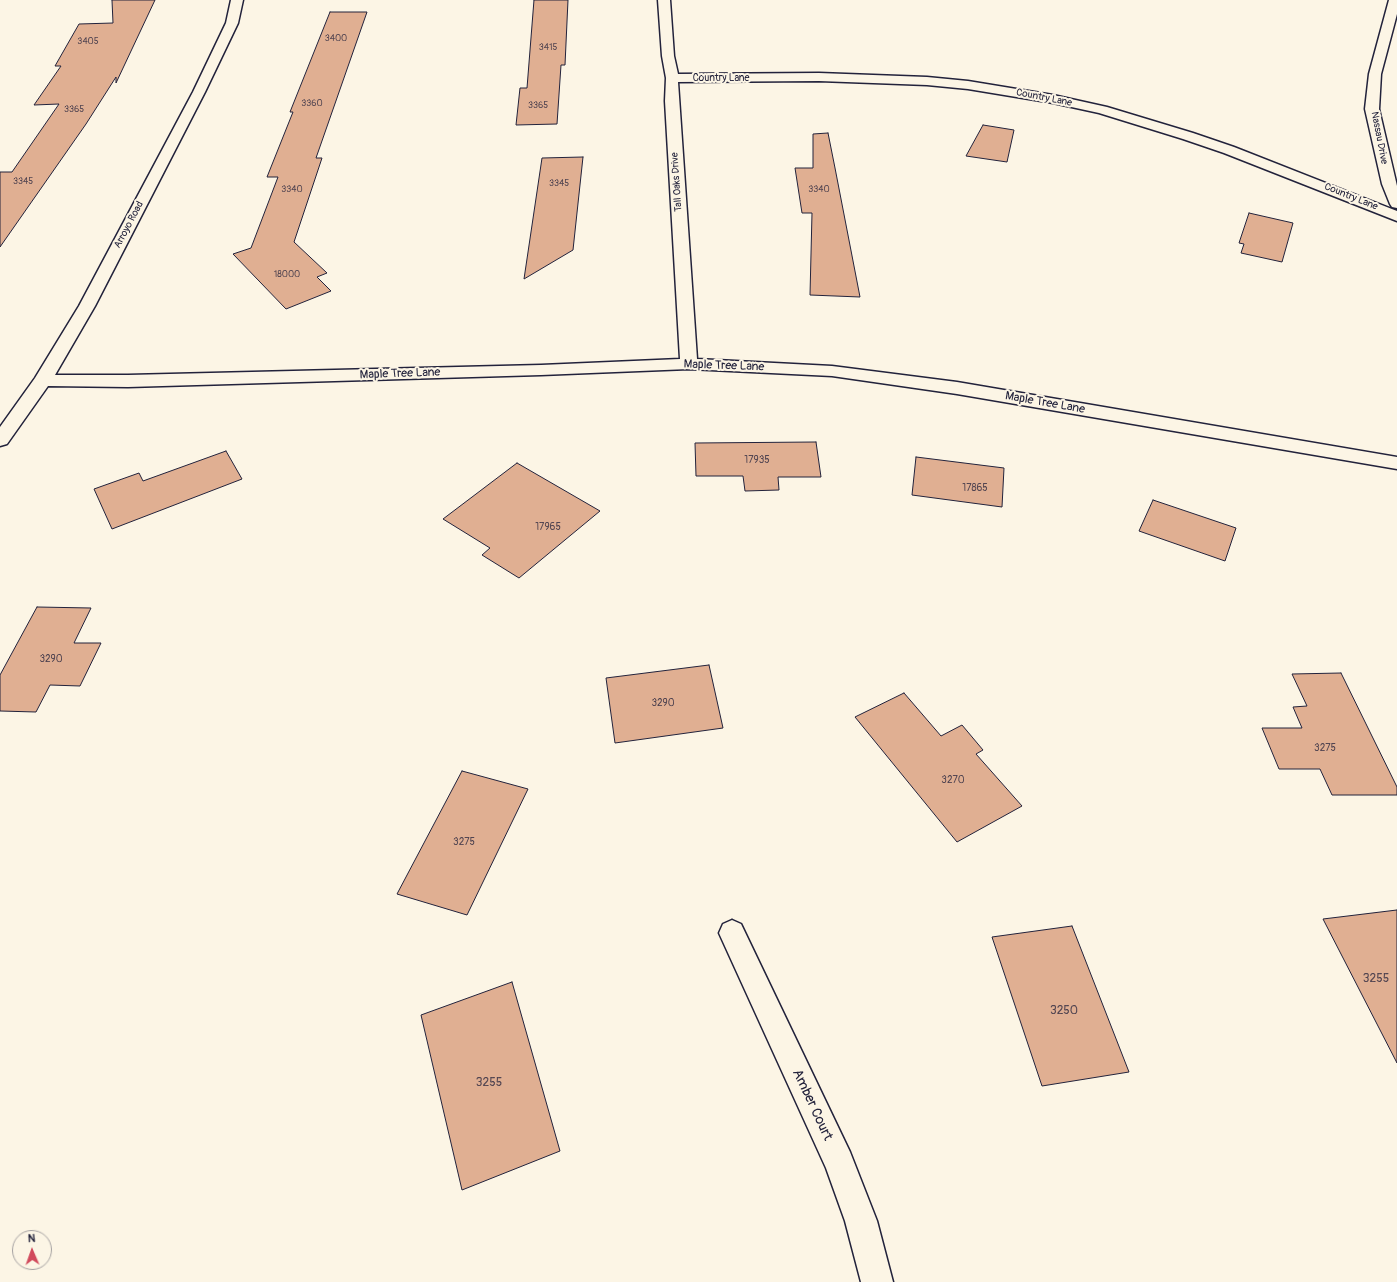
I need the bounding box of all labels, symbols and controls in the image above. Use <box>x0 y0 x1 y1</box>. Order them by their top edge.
house number: 3400 <box>325 34 347 44</box>
house number: 3405 <box>77 37 99 47</box>
house number: 3415 <box>539 43 557 53</box>
street label: Country Lane <box>693 72 749 84</box>
street label: Country Lane <box>1015 87 1073 109</box>
house number: 3360 <box>301 99 323 109</box>
house number: 3365 <box>528 101 548 111</box>
house number: 3365 <box>64 105 84 115</box>
street label: Nassau Drive <box>1368 111 1390 165</box>
street label: Tall Oaks Drive <box>669 152 685 212</box>
house number: 3345 <box>13 177 33 187</box>
house number: 3345 <box>549 179 569 189</box>
street label: Country Lane <box>1322 181 1380 213</box>
house number: 3340 <box>281 185 303 195</box>
house number: 3340 <box>808 185 830 195</box>
street label: Arroyo Road <box>112 200 146 250</box>
house number: 18000 <box>274 270 300 280</box>
street label: Maple Tree Lane <box>683 357 765 375</box>
street label: Maple Tree Lane <box>359 365 441 383</box>
street label: Maple Tree Lane <box>1004 389 1086 417</box>
house number: 17935 <box>744 454 770 466</box>
house number: 17865 <box>962 482 988 494</box>
house number: 17965 <box>535 521 561 533</box>
house number: 3290 <box>39 653 63 665</box>
house number: 3290 <box>651 697 675 709</box>
house number: 3275 <box>1314 742 1336 754</box>
house number: 3270 <box>941 774 965 786</box>
house number: 3275 <box>453 836 475 848</box>
house number: 3255 <box>1363 972 1389 986</box>
house number: 3250 <box>1050 1004 1078 1018</box>
street label: Amber Court <box>788 1067 836 1143</box>
house number: 3255 <box>476 1076 502 1090</box>
north arrow <box>12 1230 52 1270</box>
text: N <box>28 1232 36 1245</box>

